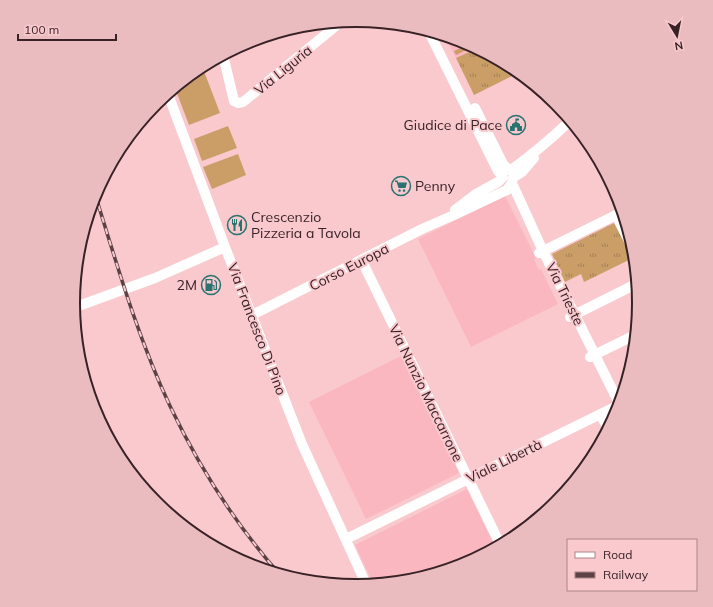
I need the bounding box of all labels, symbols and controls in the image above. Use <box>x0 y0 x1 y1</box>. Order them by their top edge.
scale bar <box>18 16 116 42</box>
north arrow <box>657 16 697 56</box>
text: 100 m <box>24 22 59 37</box>
text: N <box>673 38 684 53</box>
street label: Via Liguria <box>250 41 316 99</box>
public building icon: Giudice di Pace <box>505 114 527 136</box>
place label: Giudice di Pace <box>404 116 502 134</box>
supermarket icon: Penny <box>390 175 412 197</box>
place label: Penny <box>415 177 456 195</box>
place label: Crescenzio Pizzeria a Tavola <box>251 208 361 242</box>
restaurant icon: Crescenzio Pizzeria a Tavola <box>226 214 248 236</box>
street label: Corso Europa <box>306 239 392 295</box>
street label: Via Francesco Di Pino <box>223 260 291 398</box>
street label: Via Trieste <box>542 260 588 328</box>
fuel station icon: 2M <box>200 274 222 296</box>
place label: 2M <box>177 276 197 294</box>
street label: Via Nunzio Maccarrone <box>385 321 467 465</box>
street label: Viale Libertà <box>463 435 545 487</box>
legend <box>567 539 697 591</box>
text: Road <box>603 547 632 562</box>
text: Railway <box>603 567 649 582</box>

